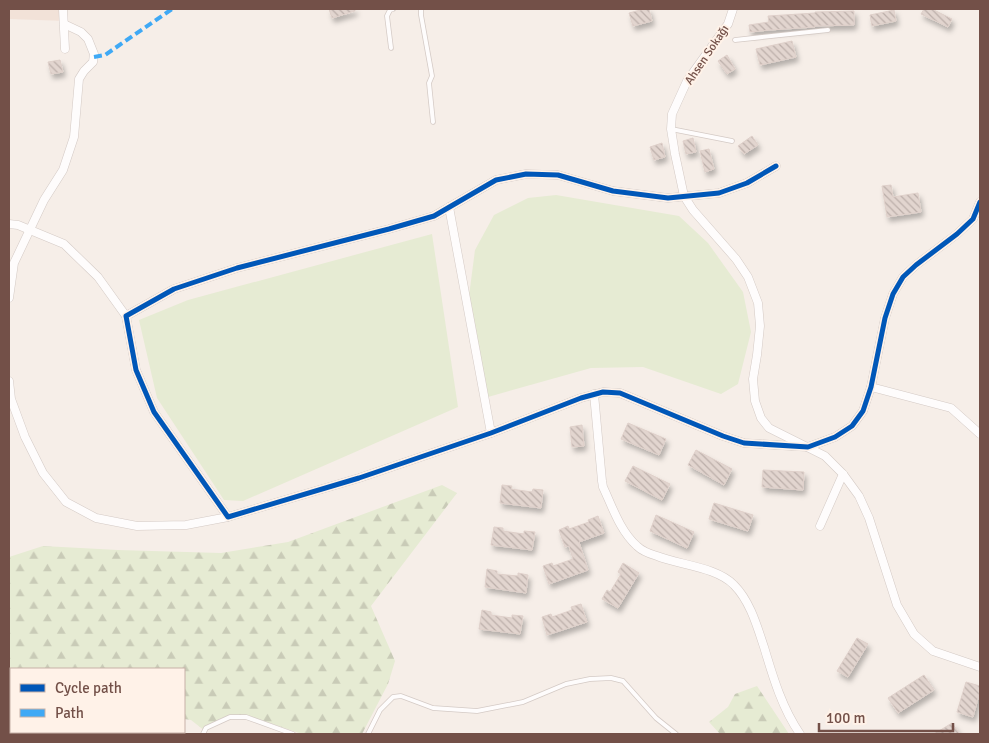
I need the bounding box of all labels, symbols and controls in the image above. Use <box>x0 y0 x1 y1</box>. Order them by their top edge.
street label: Ahsen Sokağı <box>682 22 732 88</box>
legend <box>10 668 185 733</box>
text: Cycle path <box>55 679 122 697</box>
scale bar <box>819 700 953 732</box>
text: Path <box>55 704 84 722</box>
text: 100 m <box>826 709 866 727</box>

